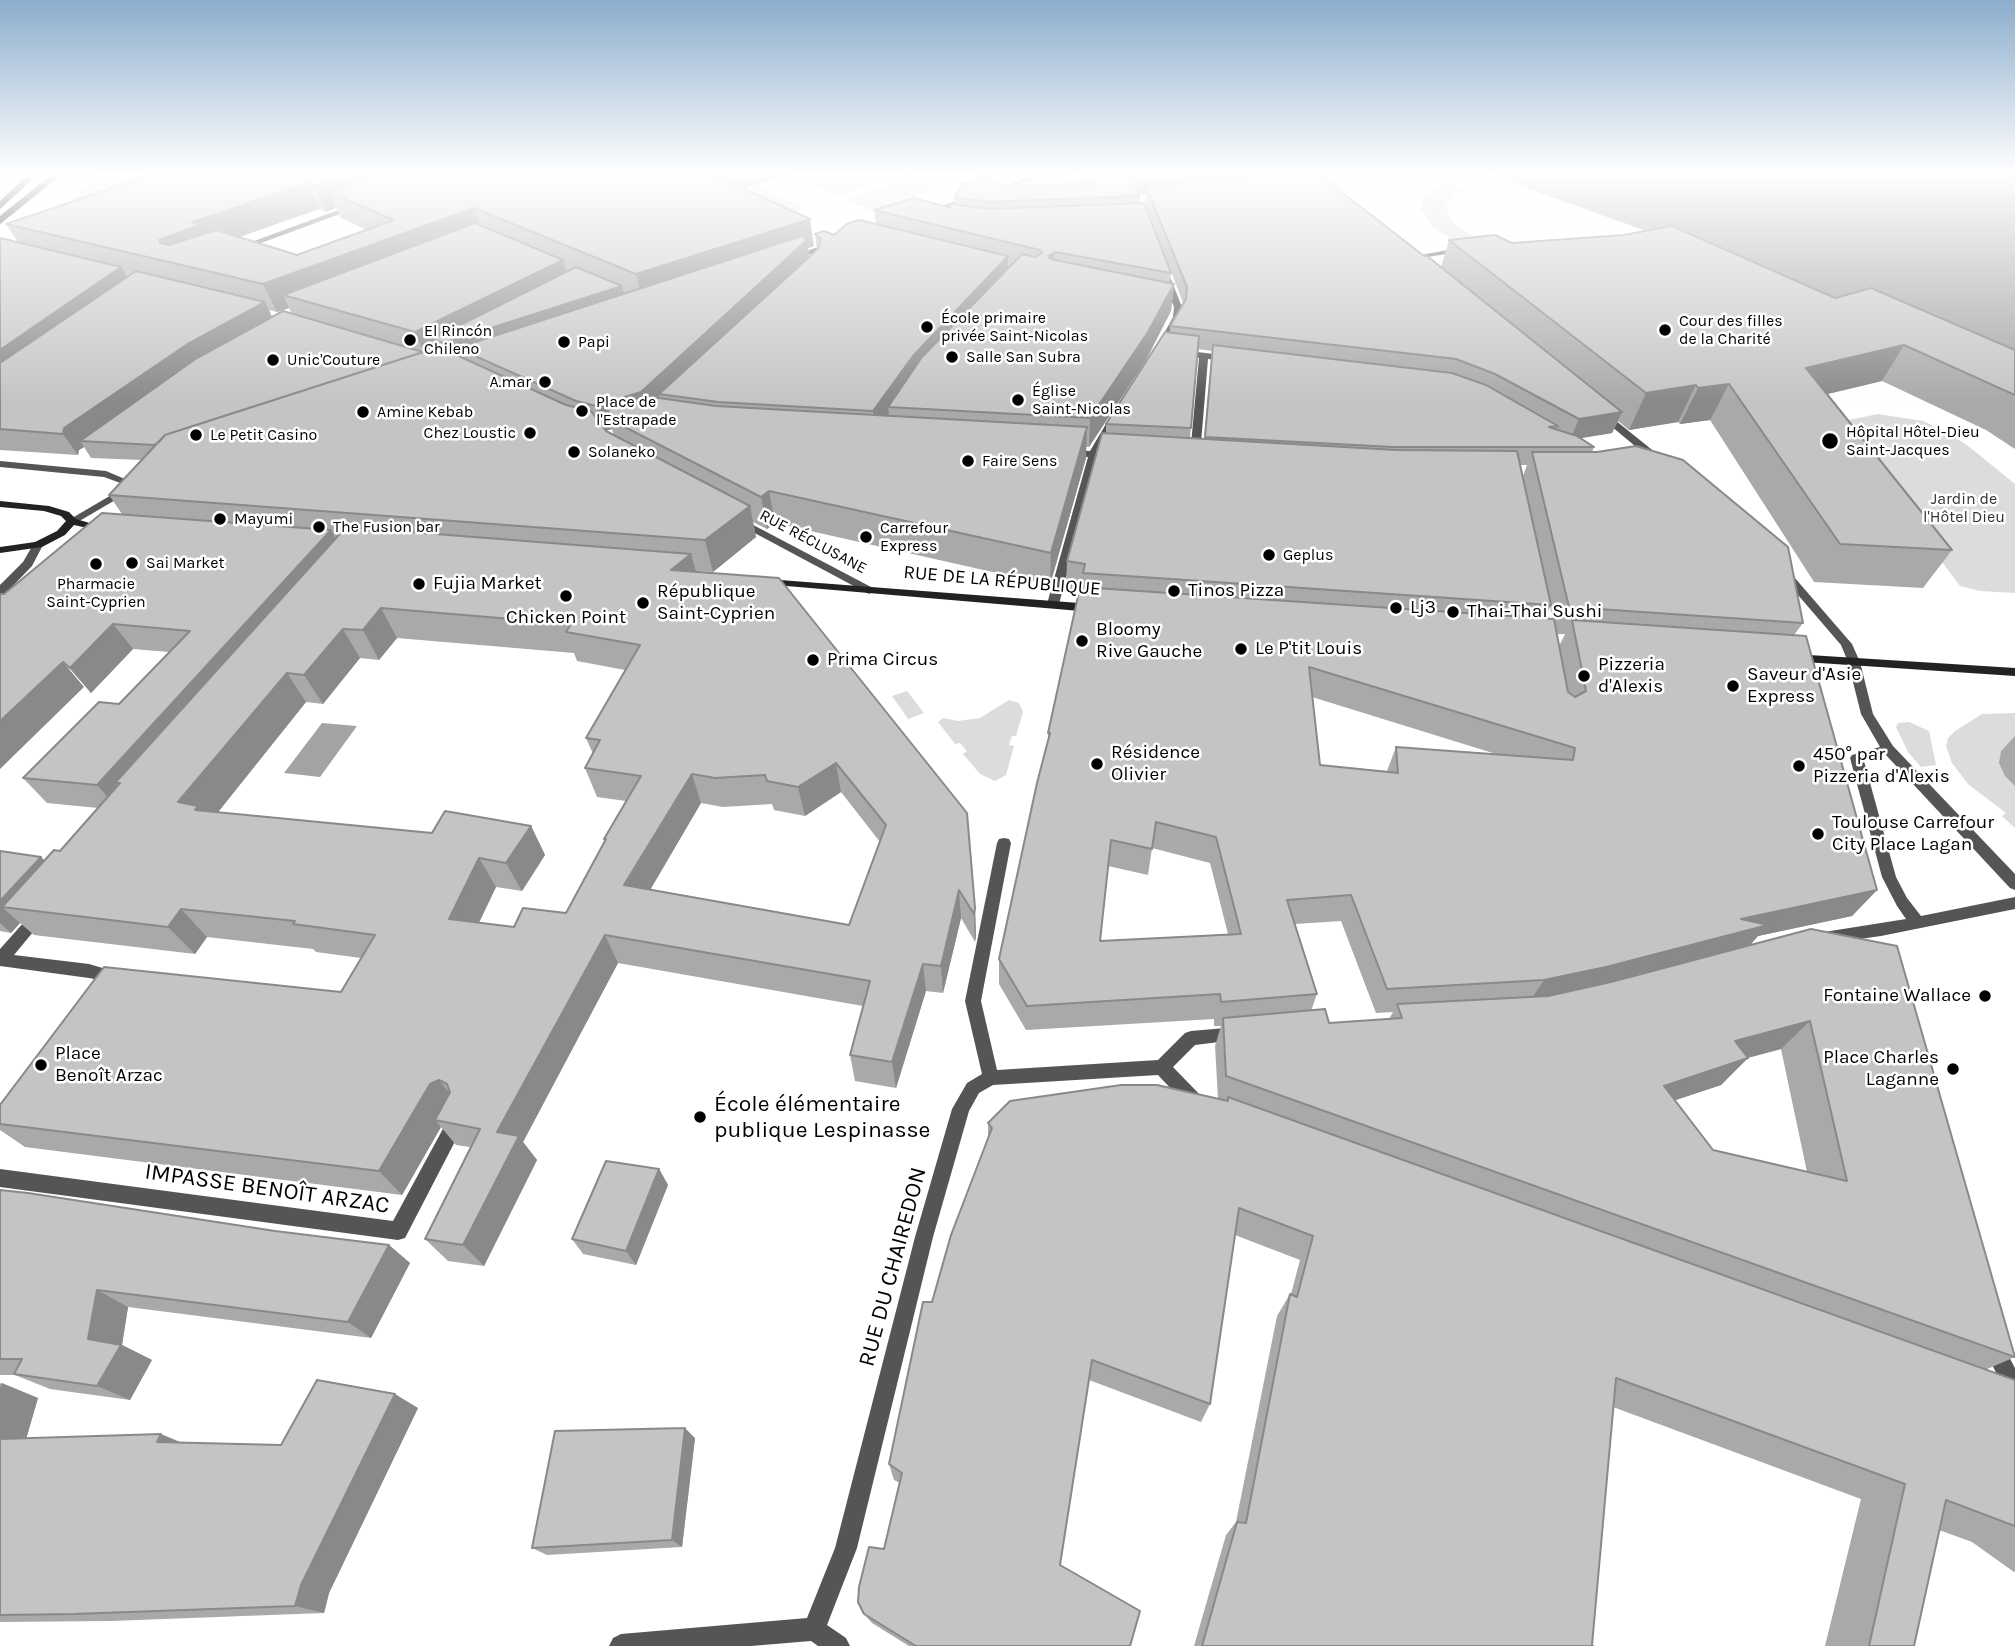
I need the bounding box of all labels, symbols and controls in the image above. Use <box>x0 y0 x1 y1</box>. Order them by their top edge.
place label: École primaire privée Saint-Nicolas <box>941 308 1088 346</box>
place label: Cour des filles de la Charité <box>1679 311 1783 349</box>
marker: École primaire privée Saint-Nicolas <box>919 319 935 335</box>
place label: El Rincón Chileno <box>424 321 492 359</box>
marker: Cour des filles de la Charité <box>1657 322 1673 338</box>
marker: El Rincón Chileno <box>402 332 418 348</box>
place label: Papi <box>578 332 610 352</box>
marker: Papi <box>556 334 572 350</box>
place label: Salle San Subra <box>966 347 1081 367</box>
marker: Salle San Subra <box>944 349 960 365</box>
place label: Unic'Couture <box>287 350 380 370</box>
marker: Unic'Couture <box>265 352 281 368</box>
place label: A.mar <box>489 372 531 392</box>
marker: A.mar <box>537 374 553 390</box>
place label: Église Saint-Nicolas <box>1032 381 1131 419</box>
place label: Place de l'Estrapade <box>596 392 677 430</box>
marker: Église Saint-Nicolas <box>1010 392 1026 408</box>
place label: Amine Kebab <box>377 402 473 422</box>
marker: Place de l'Estrapade <box>574 403 590 419</box>
marker: Amine Kebab <box>355 404 371 420</box>
place label: Hôpital Hôtel-Dieu Saint-Jacques <box>1846 422 1980 460</box>
place label: Chez Loustic <box>424 423 516 443</box>
place label: Le Petit Casino <box>210 425 317 445</box>
marker: Chez Loustic <box>522 425 538 441</box>
marker: Le Petit Casino <box>188 427 204 443</box>
marker: Hôpital Hôtel-Dieu Saint-Jacques <box>1820 431 1840 451</box>
place label: Solaneko <box>588 442 655 462</box>
marker: Solaneko <box>566 444 582 460</box>
place label: Faire Sens <box>982 451 1057 471</box>
marker: Faire Sens <box>960 453 976 469</box>
park label: Jardin de l'Hôtel Dieu <box>1923 489 2005 527</box>
street label: RUE RÉCLUSANE <box>756 506 870 578</box>
place label: Mayumi <box>234 509 293 529</box>
marker: Mayumi <box>212 511 228 527</box>
place label: The Fusion bar <box>333 517 440 537</box>
place label: Carrefour Express <box>880 518 948 556</box>
marker: The Fusion bar <box>311 519 327 535</box>
marker: Carrefour Express <box>858 529 874 545</box>
place label: Geplus <box>1283 545 1333 565</box>
marker: Geplus <box>1261 547 1277 563</box>
place label: Sai Market <box>146 553 224 573</box>
marker: Sai Market <box>124 555 140 571</box>
marker: Pharmacie Saint-Cyprien <box>88 556 104 572</box>
street label: RUE DE LA RÉPUBLIQUE <box>902 561 1102 601</box>
place label: Fujia Market <box>433 573 542 595</box>
place label: Pharmacie Saint-Cyprien <box>46 574 146 612</box>
marker: Fujia Market <box>411 576 427 592</box>
place label: Tinos Pizza <box>1188 580 1284 602</box>
place label: République Saint-Cyprien <box>657 581 775 625</box>
marker: Tinos Pizza <box>1166 583 1182 599</box>
marker: Chicken Point <box>558 588 574 604</box>
marker: République Saint-Cyprien <box>635 595 651 611</box>
place label: Lj3 <box>1410 597 1436 619</box>
marker: Lj3 <box>1388 600 1404 616</box>
place label: Thai-Thai Sushi <box>1467 601 1602 623</box>
marker: Thai-Thai Sushi <box>1445 604 1461 620</box>
place label: Chicken Point <box>506 607 626 629</box>
place label: Bloomy Rive Gauche <box>1096 619 1202 663</box>
marker: Bloomy Rive Gauche <box>1074 633 1090 649</box>
place label: Le P'tit Louis <box>1255 638 1362 660</box>
marker: Le P'tit Louis <box>1233 641 1249 657</box>
place label: Prima Circus <box>827 649 938 671</box>
marker: Prima Circus <box>805 652 821 668</box>
place label: Pizzeria d'Alexis <box>1598 654 1665 698</box>
place label: Saveur d'Asie Express <box>1747 664 1861 708</box>
marker: Pizzeria d'Alexis <box>1576 668 1592 684</box>
marker: Saveur d'Asie Express <box>1725 678 1741 694</box>
place label: Résidence Olivier <box>1111 742 1200 786</box>
place label: 450° par Pizzeria d'Alexis <box>1813 744 1950 788</box>
marker: Résidence Olivier <box>1089 756 1105 772</box>
marker: 450° par Pizzeria d'Alexis <box>1791 758 1807 774</box>
place label: Toulouse Carrefour City Place Lagan <box>1832 812 1994 856</box>
marker: Toulouse Carrefour City Place Lagan <box>1810 826 1826 842</box>
place label: Fontaine Wallace <box>1823 985 1971 1007</box>
marker: Fontaine Wallace <box>1977 988 1993 1004</box>
place label: Place Benoît Arzac <box>55 1043 163 1087</box>
place label: Place Charles Laganne <box>1823 1047 1939 1091</box>
marker: Place Benoît Arzac <box>33 1057 49 1073</box>
marker: Place Charles Laganne <box>1945 1061 1961 1077</box>
place label: École élémentaire publique Lespinasse <box>714 1090 930 1144</box>
marker: École élémentaire publique Lespinasse <box>692 1109 708 1125</box>
street label: IMPASSE BENOÎT ARZAC <box>143 1158 391 1220</box>
street label: RUE DU CHAIREDON <box>853 1164 933 1370</box>

